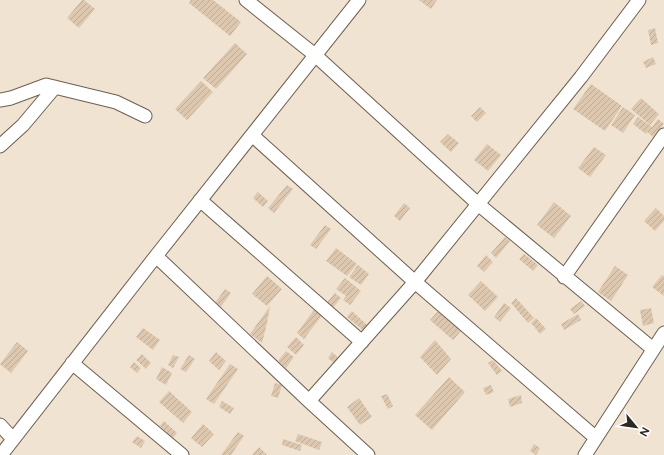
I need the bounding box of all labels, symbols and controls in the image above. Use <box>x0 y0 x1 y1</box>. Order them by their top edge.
north arrow <box>616 407 656 447</box>
text: N <box>637 425 652 438</box>

